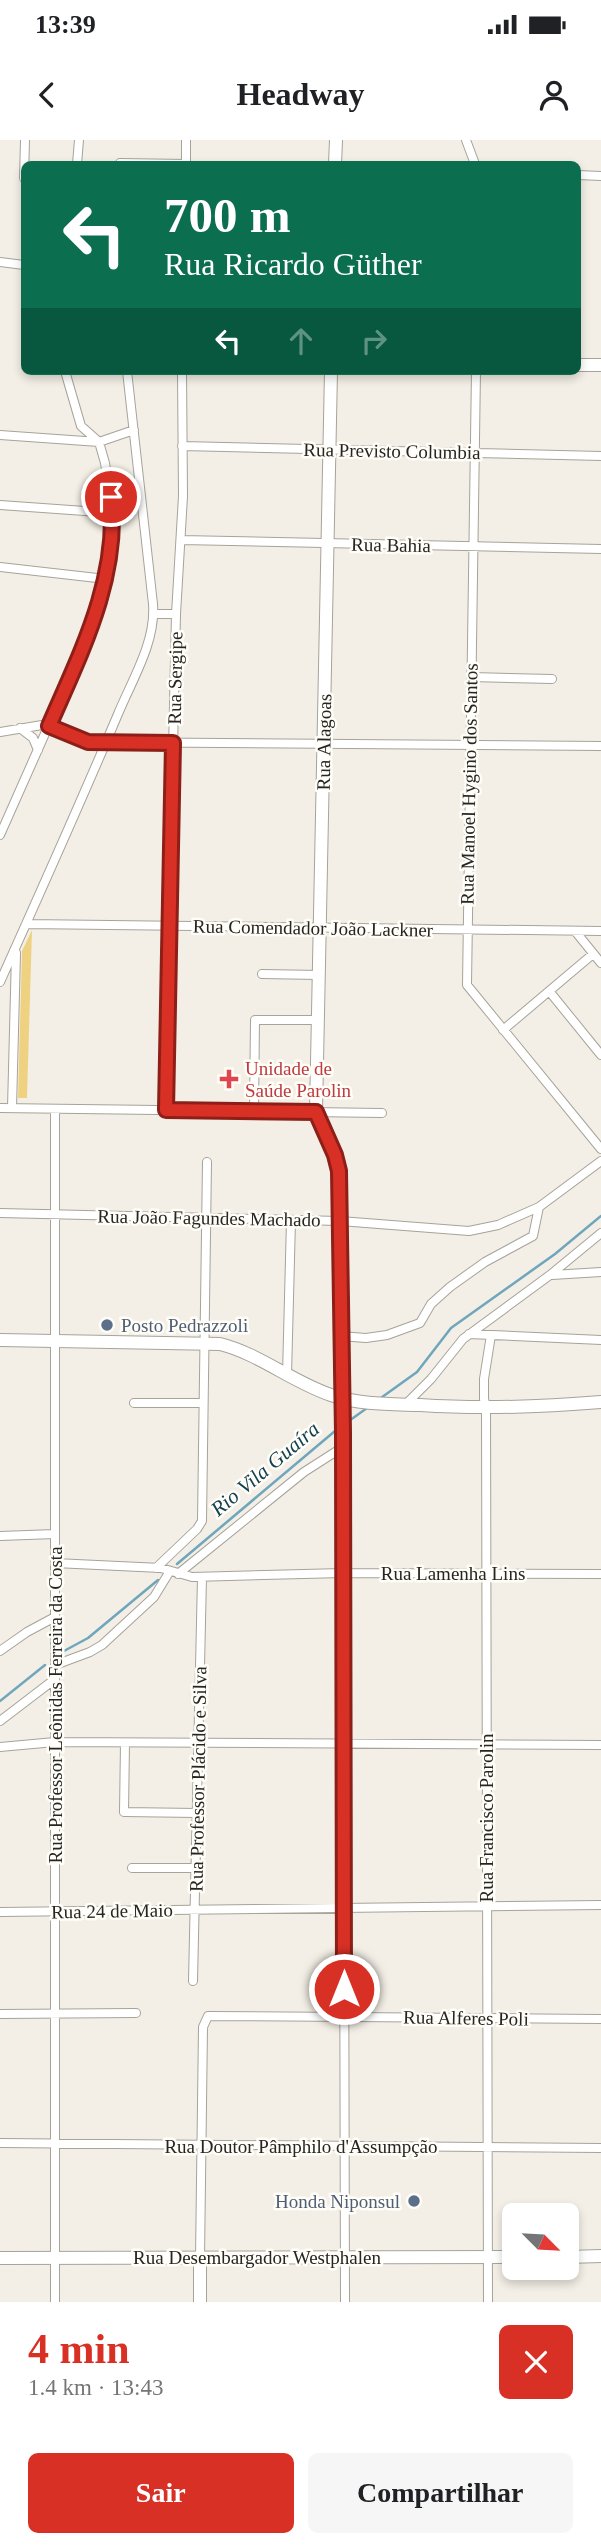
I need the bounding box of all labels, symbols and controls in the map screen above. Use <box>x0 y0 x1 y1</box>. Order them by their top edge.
text: 13:39 <box>35 10 96 39</box>
icon: back <box>28 76 66 114</box>
text: Headway <box>237 76 365 112</box>
icon: person <box>535 76 573 114</box>
text: 700 m <box>164 188 291 243</box>
icon: left <box>49 189 140 280</box>
text: Rua Ricardo Güther <box>164 246 422 282</box>
icon: left <box>209 322 247 360</box>
icon: ahead <box>282 322 320 360</box>
icon: right <box>355 322 393 360</box>
street label: Rua Previsto Columbia <box>303 439 481 463</box>
pin <box>81 467 141 527</box>
icon: arrive <box>92 478 130 516</box>
street label: Rua Bahia <box>351 534 432 556</box>
street label: Rua Sergipe <box>164 631 186 725</box>
street label: Rua Manoel Hygino dos Santos <box>456 663 482 905</box>
street label: Rua Alagoas <box>313 694 335 790</box>
street label: Rua Comendador João Lackner <box>193 915 434 941</box>
place label: Unidade de Saúde Parolin <box>245 1058 352 1101</box>
marker: Unidade de Saúde Parolin <box>219 1069 239 1089</box>
street label: Rua João Fagundes Machado <box>97 1206 321 1230</box>
place label: Posto Pedrazzoli <box>121 1315 248 1336</box>
marker: Posto Pedrazzoli <box>99 1317 115 1333</box>
water label: Rio Vila Guaíra <box>205 1417 324 1522</box>
street label: Rua Professor Leônidas Ferreira da Costa <box>45 1546 66 1864</box>
street label: Rua Lamenha Lins <box>381 1563 525 1584</box>
street label: Rua Professor Plácido e Silva <box>186 1665 210 1892</box>
street label: Rua Francisco Parolin <box>476 1733 497 1902</box>
street label: Rua 24 de Maio <box>51 1899 173 1923</box>
position arrow <box>307 1952 381 2026</box>
street label: Rua Alferes Poli <box>403 2006 529 2030</box>
street label: Rua Doutor Pâmphilo d'Assumpção <box>164 2136 438 2157</box>
place label: Honda Niponsul <box>275 2191 400 2212</box>
marker: Honda Niponsul <box>406 2193 422 2209</box>
north arrow <box>502 2203 579 2280</box>
map controls <box>502 2203 579 2280</box>
street label: Rua Desembargador Westphalen <box>133 2247 381 2268</box>
button: close <box>499 2325 573 2399</box>
text: 4 min <box>28 2326 130 2372</box>
text: 1.4 km · 13:43 <box>28 2375 163 2400</box>
button: Sair <box>28 2453 294 2533</box>
button: Compartilhar <box>308 2453 573 2533</box>

